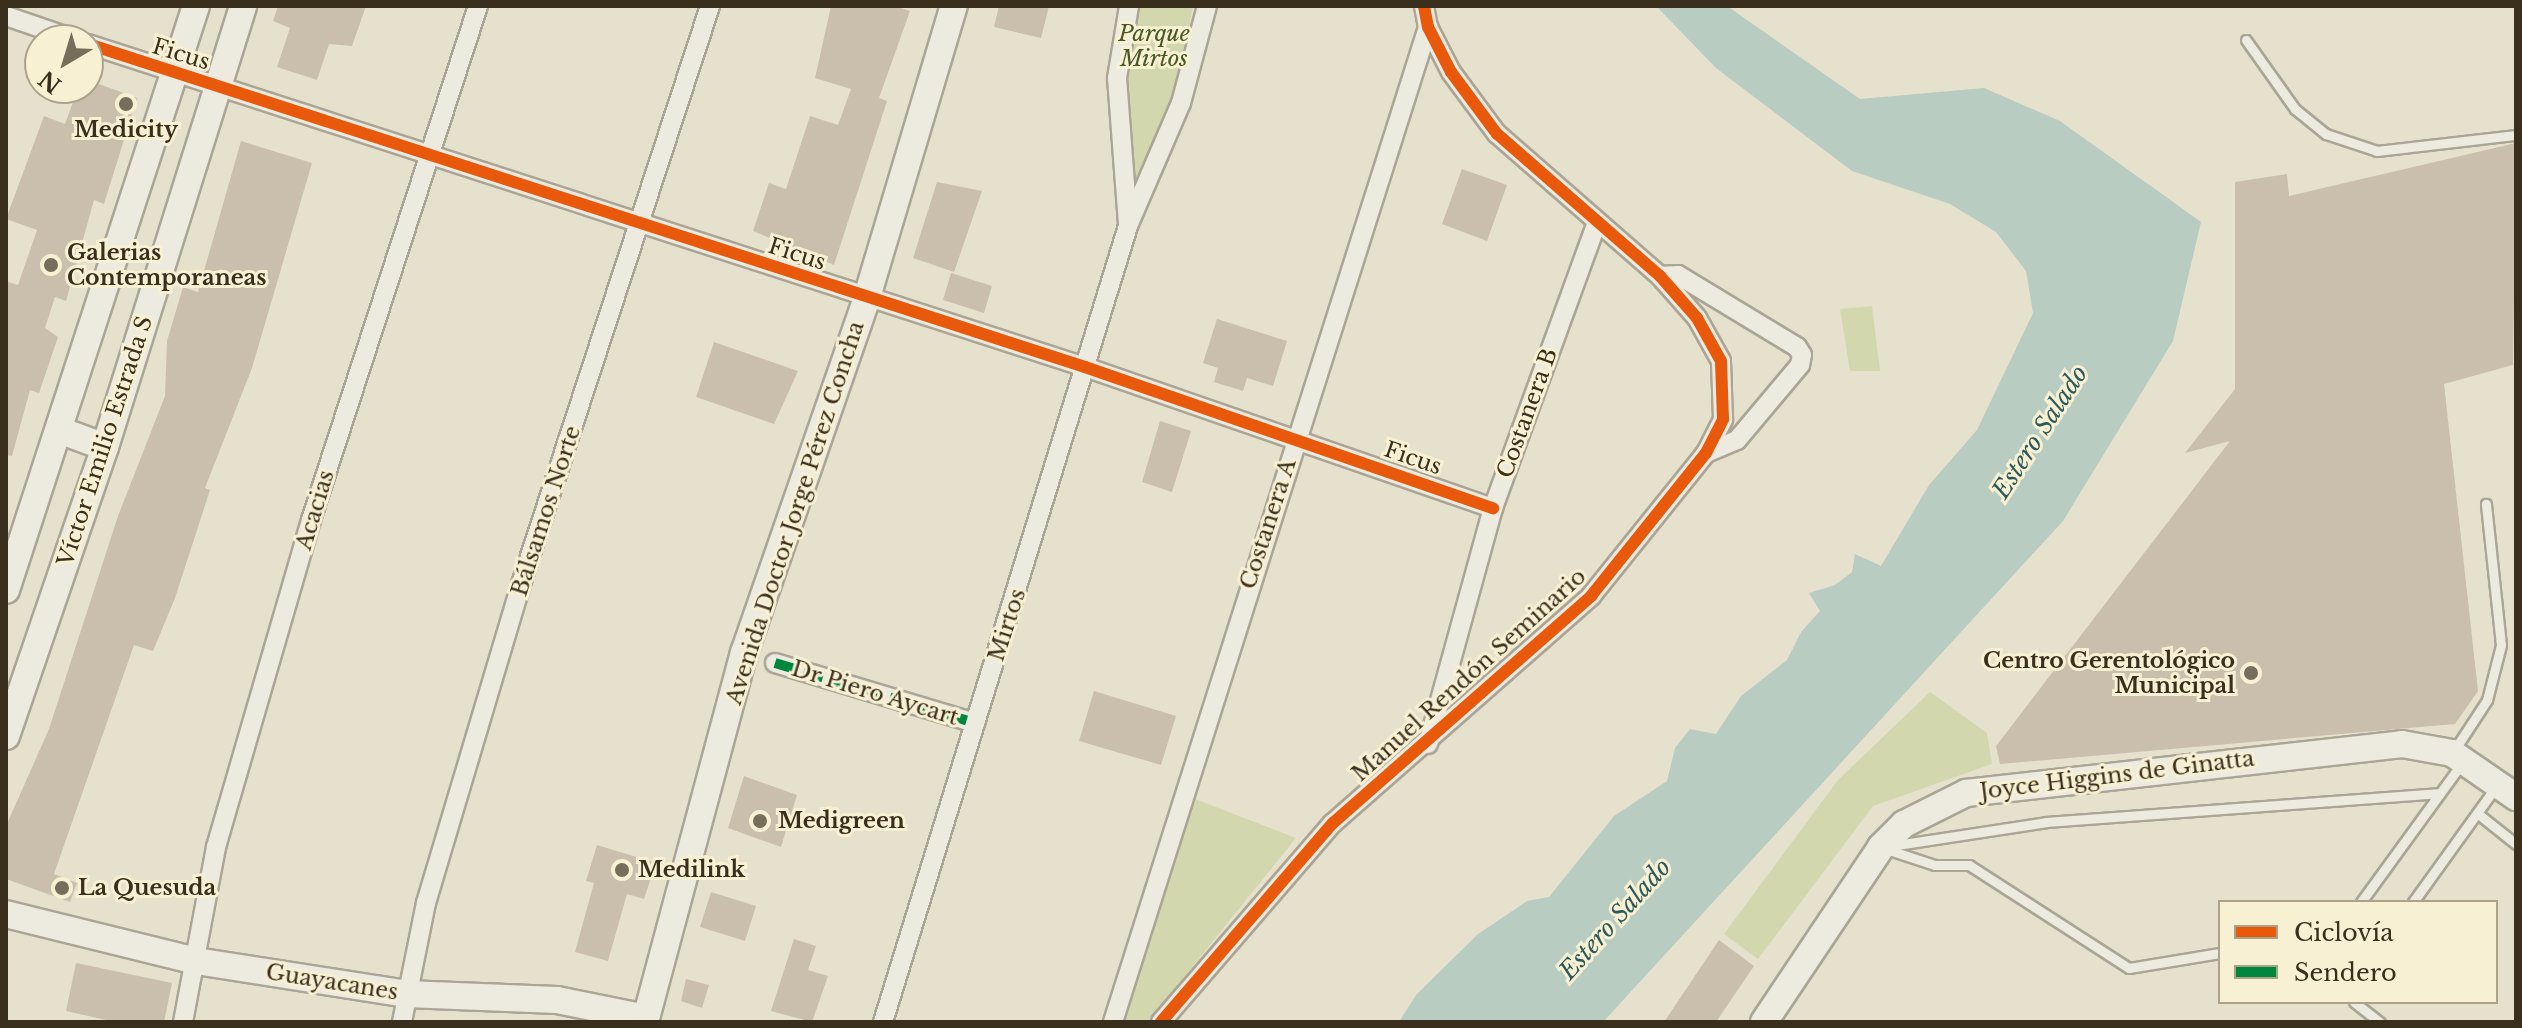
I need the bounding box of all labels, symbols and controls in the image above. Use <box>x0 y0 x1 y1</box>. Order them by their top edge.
park label: Parque Mirtos <box>1118 20 1190 72</box>
north arrow <box>24 24 104 104</box>
street label: Ficus <box>149 33 213 75</box>
text: N <box>34 65 67 99</box>
marker: Medicity <box>117 95 135 113</box>
place label: Medicity <box>74 117 178 143</box>
street label: Ficus <box>765 232 829 276</box>
place label: Galerias Contemporaneas <box>67 239 266 290</box>
marker: Galerias Contemporaneas <box>42 256 60 274</box>
street label: Víctor Emilio Estrada S <box>52 312 158 570</box>
street label: Avenida Doctor Jorge Pérez Concha <box>720 318 870 708</box>
street label: Costanera B <box>1491 345 1563 481</box>
water label: Estero Salado <box>1986 360 2094 504</box>
street label: Bálsamos Norte <box>506 422 586 600</box>
street label: Ficus <box>1381 436 1445 480</box>
street label: Costanera A <box>1234 455 1302 593</box>
street label: Acacias <box>290 467 340 553</box>
street label: Manuel Rendón Seminario <box>1347 563 1591 787</box>
street label: Mirtos <box>983 585 1031 665</box>
place label: Centro Gerentológico Municipal <box>1983 647 2235 698</box>
street label: Dr Piero Aycart <box>788 655 962 731</box>
marker: Centro Gerentológico Municipal <box>2242 664 2260 682</box>
street label: Joyce Higgins de Ginatta <box>1978 745 2256 805</box>
place label: Medigreen <box>778 808 905 834</box>
marker: Medigreen <box>749 810 771 832</box>
water label: Estero Salado <box>1553 853 1677 985</box>
place label: Medilink <box>638 857 745 883</box>
marker: Medilink <box>613 861 631 879</box>
place label: La Quesuda <box>78 875 216 901</box>
marker: La Quesuda <box>53 879 71 897</box>
legend <box>2218 900 2498 1004</box>
text: Ciclovía <box>2294 918 2393 947</box>
text: Sendero <box>2294 958 2397 987</box>
street label: Guayacanes <box>264 959 400 1005</box>

